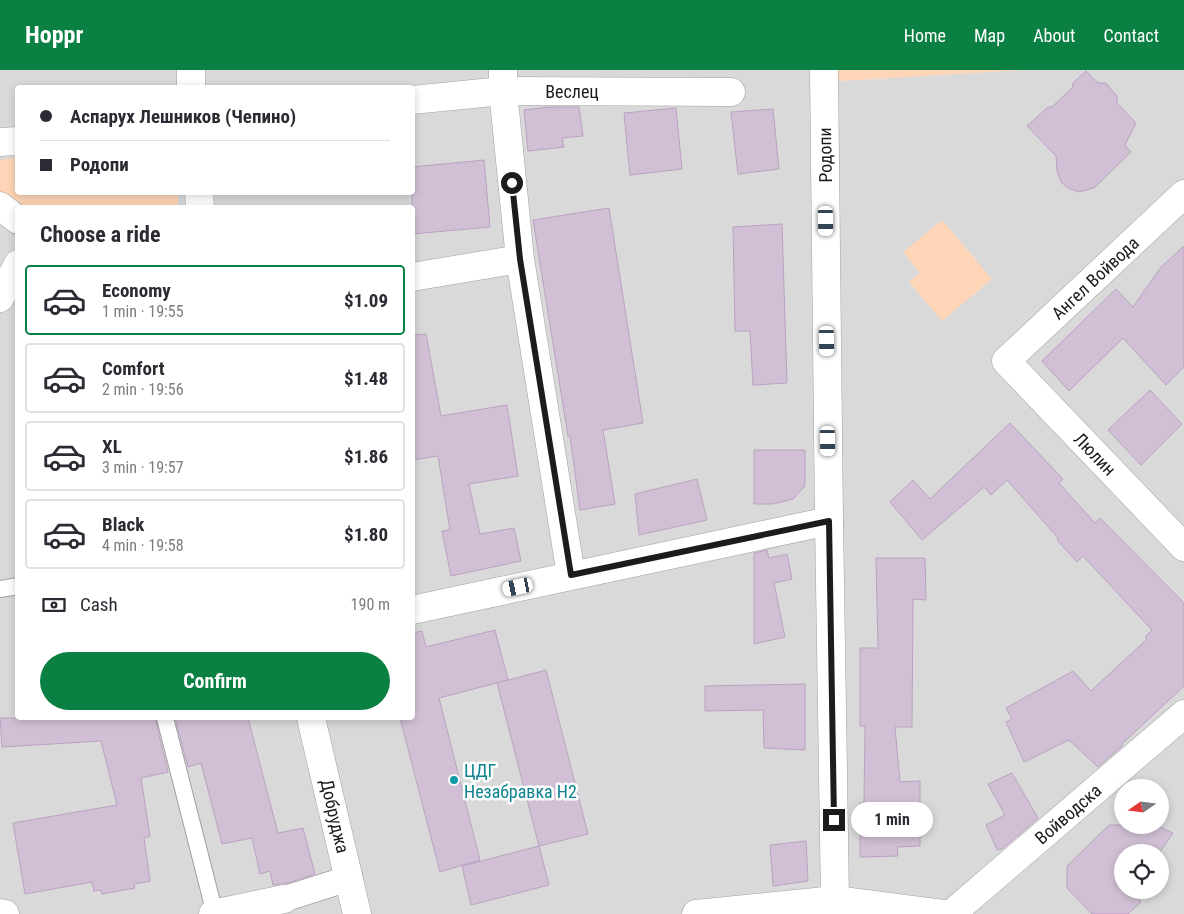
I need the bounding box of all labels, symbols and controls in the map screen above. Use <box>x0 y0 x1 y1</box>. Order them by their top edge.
text: Hoppr <box>25 21 83 49</box>
text: Home <box>904 25 946 46</box>
text: Map <box>974 25 1005 46</box>
text: About <box>1033 25 1075 46</box>
text: Contact <box>1103 25 1159 46</box>
street label: Веслец <box>545 81 599 102</box>
text: Аспарух Лешников (Чепино) <box>70 105 296 128</box>
street label: Родопи <box>814 127 836 183</box>
text: Родопи <box>70 153 129 176</box>
route start <box>501 172 523 194</box>
car <box>818 206 833 236</box>
text: Choose a ride <box>40 222 161 247</box>
street label: Ангел Войвода <box>1047 232 1143 324</box>
icon: car <box>42 278 87 323</box>
text: Economy <box>102 279 171 302</box>
text: $1.09 <box>344 289 388 312</box>
text: 1 min · 19:55 <box>102 302 184 321</box>
car <box>819 326 834 356</box>
icon: car <box>42 356 87 401</box>
text: Comfort <box>102 357 165 380</box>
text: $1.48 <box>344 367 388 390</box>
text: 2 min · 19:56 <box>102 380 184 399</box>
car <box>820 426 835 456</box>
street label: Люлин <box>1070 428 1120 480</box>
icon: car <box>42 434 87 479</box>
text: XL <box>102 435 122 458</box>
text: $1.86 <box>344 445 388 468</box>
text: 3 min · 19:57 <box>102 458 184 477</box>
icon: car <box>42 512 87 557</box>
text: Black <box>102 513 144 536</box>
text: $1.80 <box>344 523 388 546</box>
text: 4 min · 19:58 <box>102 536 184 555</box>
car <box>501 577 534 597</box>
icon: cash <box>40 591 68 619</box>
text: Cash <box>80 593 118 616</box>
text: 190 m <box>351 595 390 614</box>
button: Confirm <box>40 652 390 710</box>
place label: ЦДГ Незабравка Н2 <box>464 760 577 802</box>
marker: ЦДГ Незабравка Н2 <box>448 774 460 786</box>
street label: Добруджа <box>316 777 354 855</box>
north arrow <box>1114 779 1169 834</box>
map controls <box>1114 779 1169 899</box>
street label: Войводска <box>1031 780 1105 848</box>
callout: 1 min <box>852 802 934 838</box>
route end <box>823 809 845 831</box>
text: 1 min <box>874 810 910 829</box>
button: locate <box>1114 844 1169 899</box>

